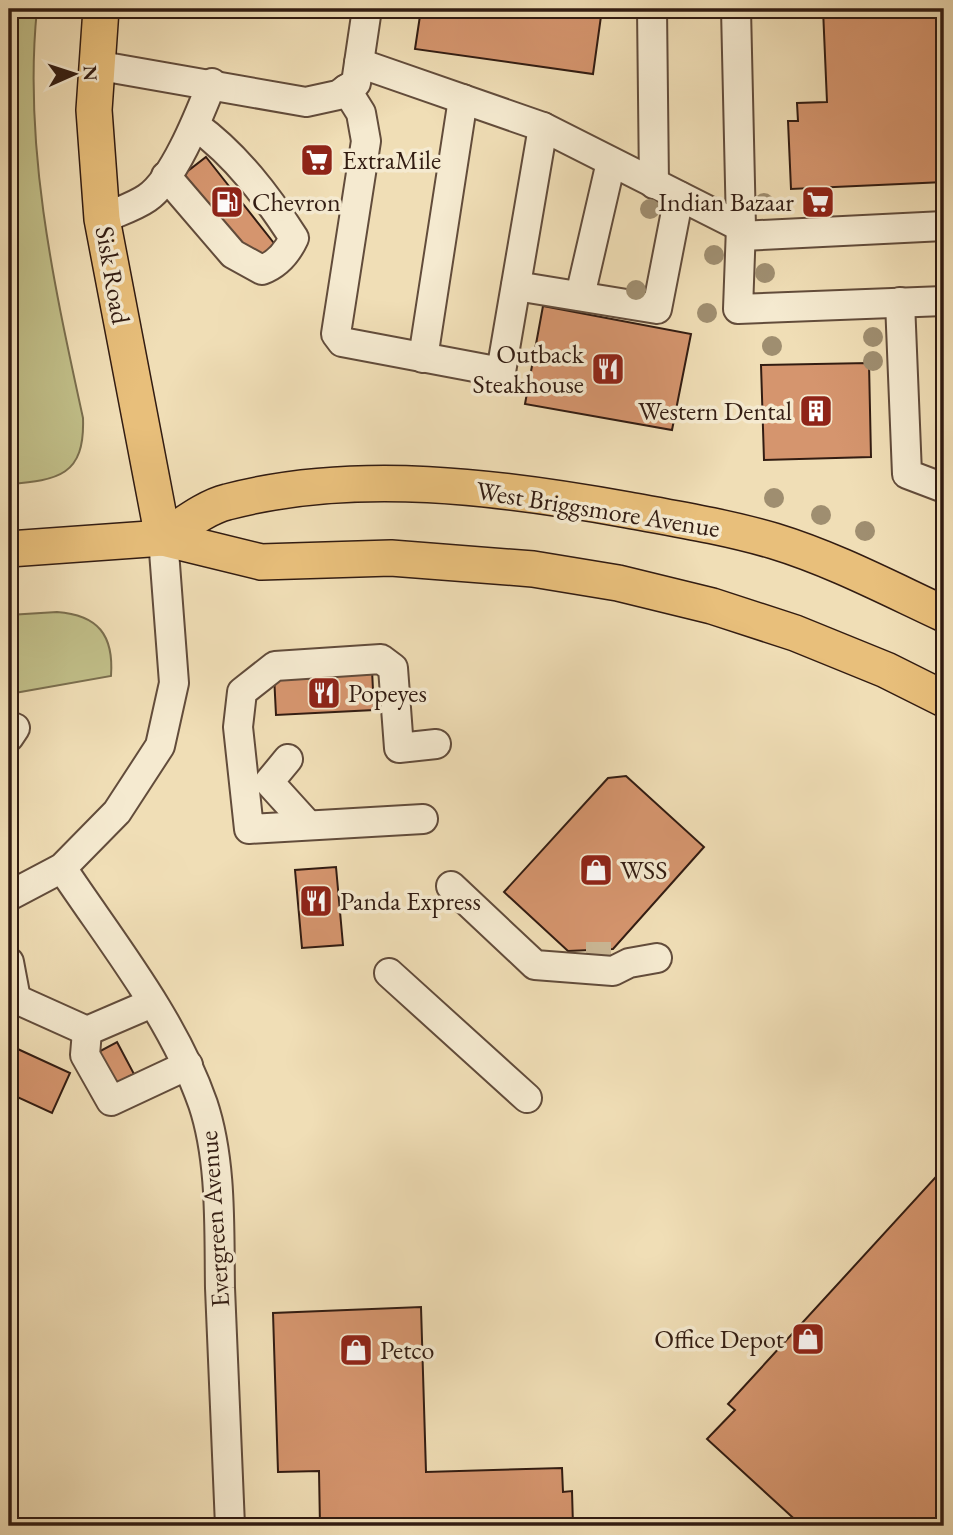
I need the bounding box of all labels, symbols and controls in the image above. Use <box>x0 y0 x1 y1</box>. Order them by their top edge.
north arrow <box>38 38 108 108</box>
text: N <box>78 65 103 82</box>
supermarket icon: ExtraMile <box>298 141 336 179</box>
place label: ExtraMile <box>342 143 441 177</box>
fuel station icon: Chevron <box>208 183 246 221</box>
supermarket icon: Indian Bazaar <box>799 183 837 221</box>
place label: Chevron <box>252 185 341 219</box>
place label: Indian Bazaar <box>658 185 794 219</box>
street label: Sisk Road <box>88 223 138 327</box>
place label: Outback Steakhouse <box>473 337 585 401</box>
restaurant icon: Outback Steakhouse <box>589 350 627 388</box>
building icon: Western Dental <box>797 392 835 430</box>
place label: Western Dental <box>638 394 792 428</box>
street label: West Briggsmore Avenue <box>474 473 722 545</box>
restaurant icon: Popeyes <box>305 674 343 712</box>
place label: Popeyes <box>348 676 427 710</box>
shop icon: WSS <box>577 851 615 889</box>
place label: WSS <box>620 853 667 887</box>
restaurant icon: Panda Express <box>297 882 335 920</box>
place label: Panda Express <box>340 884 481 918</box>
street label: Evergreen Avenue <box>191 1130 237 1308</box>
shop icon: Office Depot <box>789 1320 827 1358</box>
place label: Office Depot <box>654 1322 784 1356</box>
shop icon: Petco <box>337 1331 375 1369</box>
place label: Petco <box>380 1333 434 1367</box>

